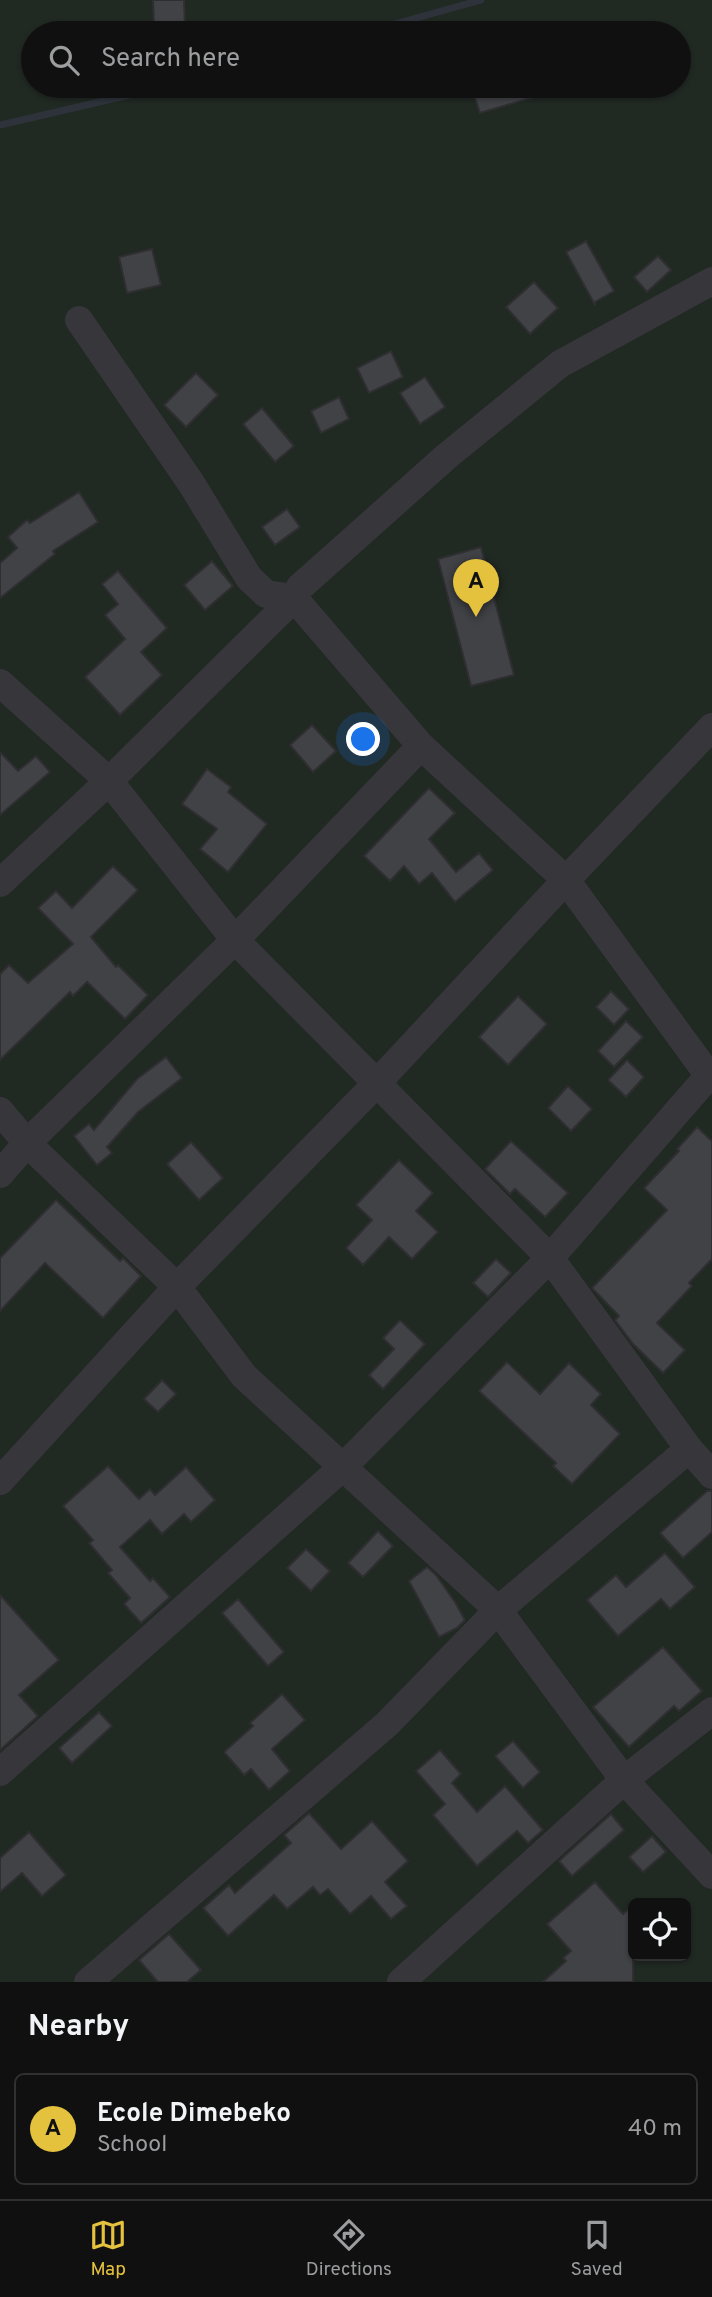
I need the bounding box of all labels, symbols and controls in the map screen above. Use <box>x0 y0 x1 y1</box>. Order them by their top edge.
search box <box>21 21 691 98</box>
icon: search <box>45 41 83 79</box>
text: Search here <box>101 43 240 76</box>
pin: A <box>453 559 499 617</box>
your location <box>346 722 380 756</box>
map controls <box>628 1898 691 1961</box>
button: locate <box>628 1898 691 1961</box>
text: Nearby <box>28 2009 129 2046</box>
text: Ecole Dimebeko <box>97 2098 291 2131</box>
text: A <box>45 2115 61 2144</box>
text: 40 m <box>628 2115 682 2144</box>
text: School <box>97 2131 167 2160</box>
tab: Map <box>89 2216 127 2282</box>
tab: Directions <box>306 2216 392 2282</box>
tab: Saved <box>571 2216 623 2282</box>

